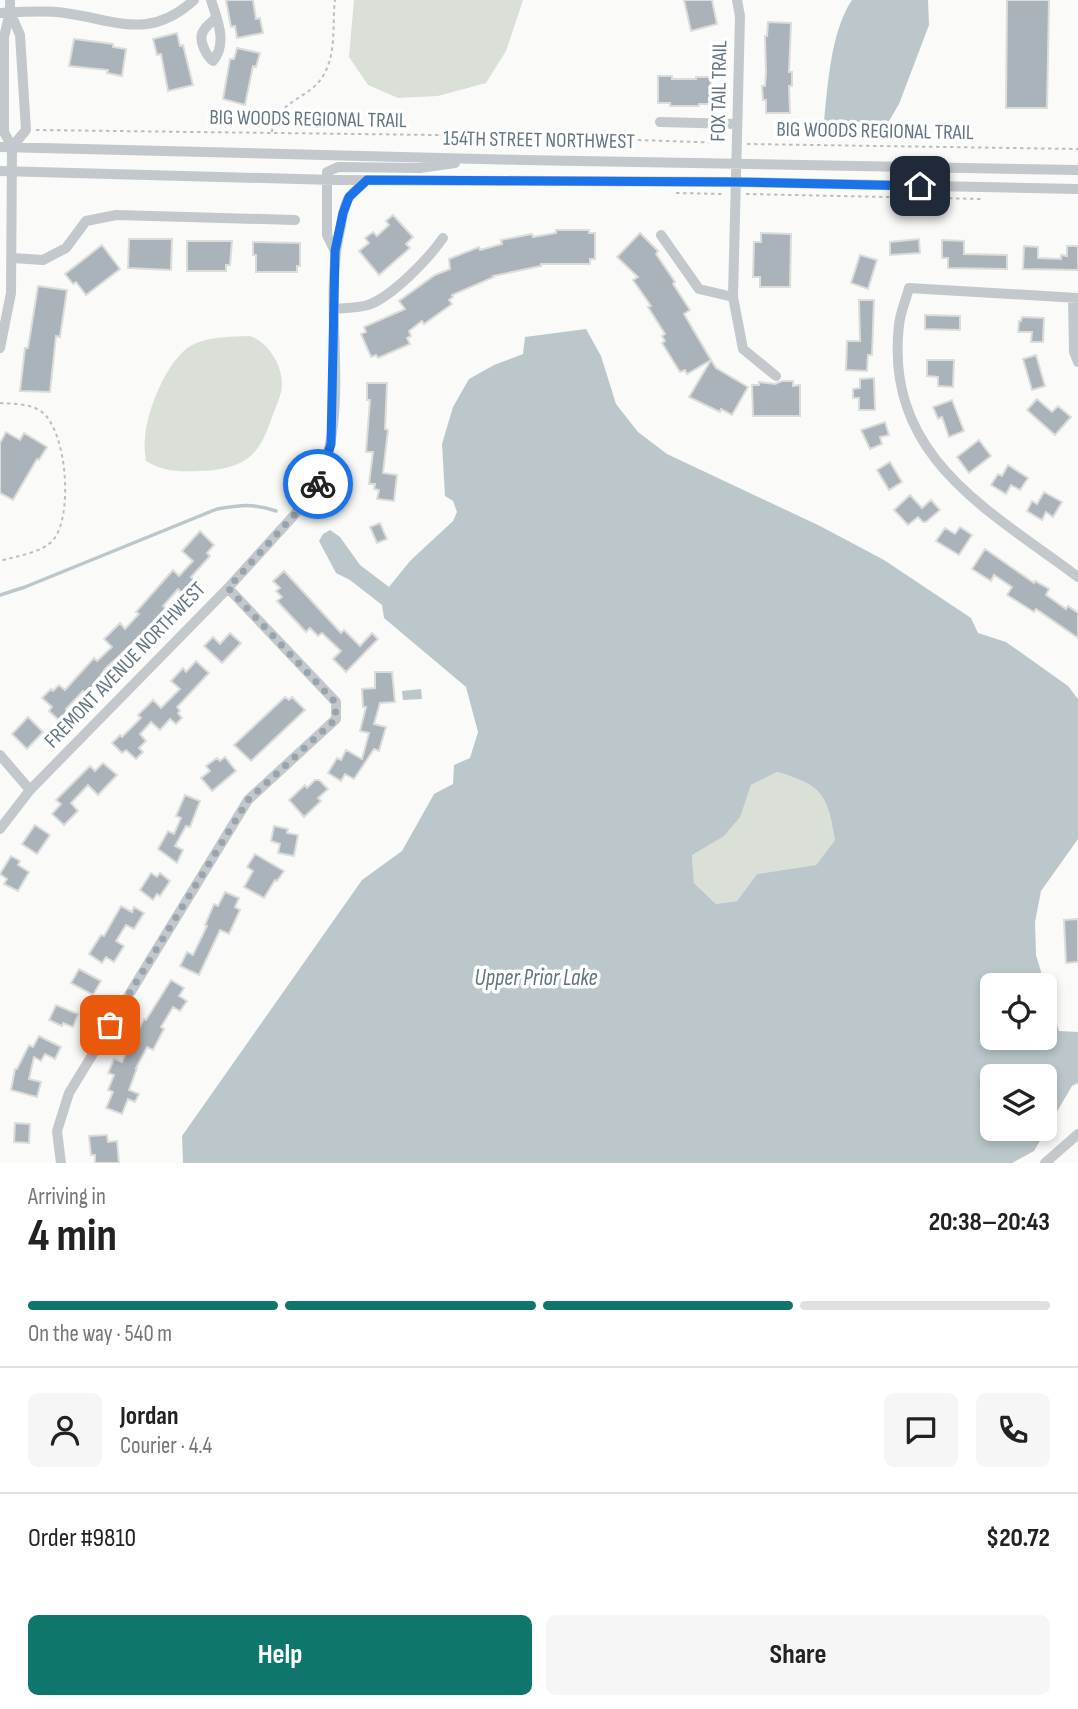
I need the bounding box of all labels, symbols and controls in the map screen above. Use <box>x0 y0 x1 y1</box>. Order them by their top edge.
street label: FOX TAIL TRAIL <box>706 40 732 142</box>
street label: BIG WOODS REGIONAL TRAIL <box>209 105 407 133</box>
street label: BIG WOODS REGIONAL TRAIL <box>776 117 974 145</box>
street label: 154TH STREET NORTHWEST <box>443 126 636 154</box>
pin <box>890 156 950 216</box>
icon: home <box>901 167 939 205</box>
courier <box>283 449 353 519</box>
icon: bike <box>299 465 337 503</box>
street label: FREMONT AVENUE NORTHWEST <box>39 577 211 753</box>
water label: Upper Prior Lake <box>475 964 598 992</box>
map controls <box>980 973 1057 1141</box>
button: locate <box>980 973 1057 1050</box>
pin <box>80 995 140 1055</box>
icon: bag <box>91 1006 129 1044</box>
button: layers <box>980 1064 1057 1141</box>
text: Arriving in <box>28 1183 106 1211</box>
text: 20:38–20:43 <box>929 1207 1050 1238</box>
text: 4 min <box>28 1209 117 1264</box>
text: On the way · 540 m <box>28 1320 172 1348</box>
button: person <box>28 1393 102 1467</box>
button: chat <box>884 1393 958 1467</box>
button: phone <box>976 1393 1050 1467</box>
text: Jordan <box>120 1401 178 1432</box>
text: Courier · 4.4 <box>120 1432 212 1460</box>
text: Order #9810 <box>28 1523 136 1554</box>
text: $20.72 <box>986 1523 1050 1554</box>
button: Help <box>28 1615 532 1695</box>
button: Share <box>546 1615 1050 1695</box>

